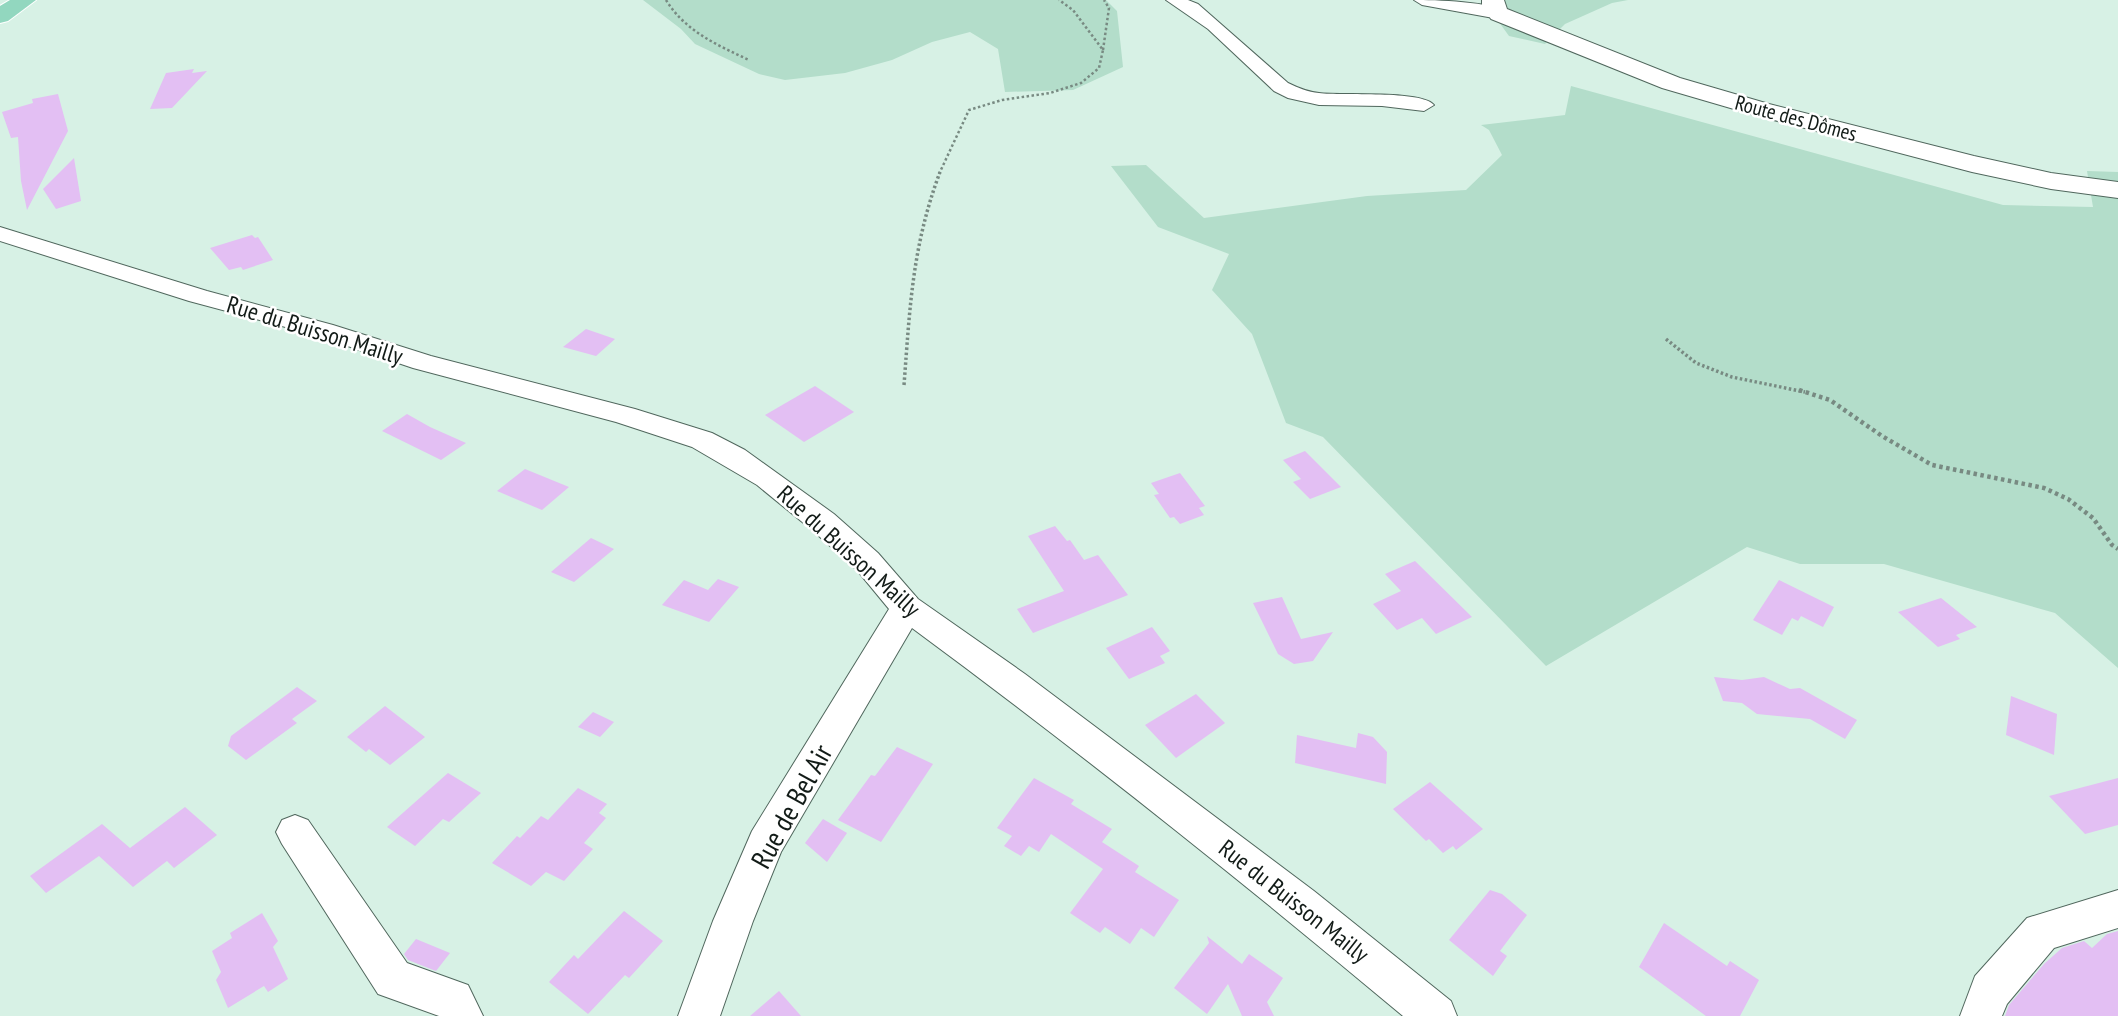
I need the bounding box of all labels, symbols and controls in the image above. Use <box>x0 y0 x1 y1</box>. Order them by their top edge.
street label: Route des Dômes <box>1732 89 1860 147</box>
street label: Rue du Buisson Mailly <box>223 289 407 371</box>
street label: Rue du Buisson Mailly <box>771 478 927 624</box>
street label: Rue de Bel Air <box>742 737 840 875</box>
street label: Rue du Buisson Mailly <box>1213 833 1375 969</box>

